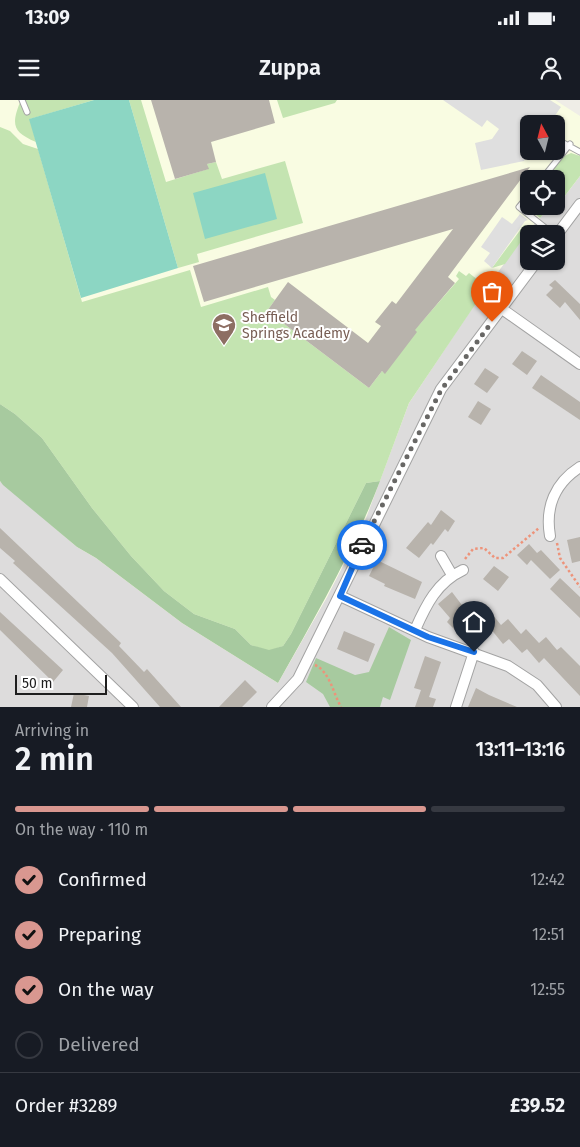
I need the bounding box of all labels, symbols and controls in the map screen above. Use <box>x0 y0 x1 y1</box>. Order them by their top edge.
text: 13:09 <box>25 6 70 29</box>
icon: menu <box>15 54 43 82</box>
text: Zuppa <box>259 54 321 81</box>
icon: person <box>537 54 565 82</box>
north arrow <box>520 115 565 160</box>
map controls <box>520 115 565 270</box>
button: locate <box>520 170 565 215</box>
button: layers <box>520 225 565 270</box>
pin <box>471 271 513 322</box>
icon: bag <box>478 278 506 306</box>
place label: Sheffield Springs Academy <box>242 309 350 342</box>
school or university icon: Sheffield Springs Academy <box>211 312 237 346</box>
courier <box>337 520 387 570</box>
icon: car <box>348 531 376 559</box>
pin <box>453 601 495 652</box>
icon: home <box>460 608 488 636</box>
scale bar <box>15 672 108 695</box>
text: 50 m <box>22 675 53 692</box>
text: Arriving in <box>15 721 89 740</box>
text: 13:11–13:16 <box>476 738 565 761</box>
text: 2 min <box>15 740 94 778</box>
text: On the way · 110 m <box>15 820 148 839</box>
icon: check <box>15 866 43 894</box>
text: Confirmed <box>58 868 147 891</box>
text: 12:42 <box>530 870 565 889</box>
icon: check <box>15 921 43 949</box>
text: Preparing <box>58 923 141 946</box>
text: 12:51 <box>532 925 565 944</box>
icon: check <box>15 976 43 1004</box>
text: On the way <box>58 978 154 1001</box>
text: 12:55 <box>530 980 565 999</box>
text: Delivered <box>58 1033 140 1056</box>
text: Order #3289 <box>15 1094 118 1117</box>
text: £39.52 <box>510 1094 565 1117</box>

